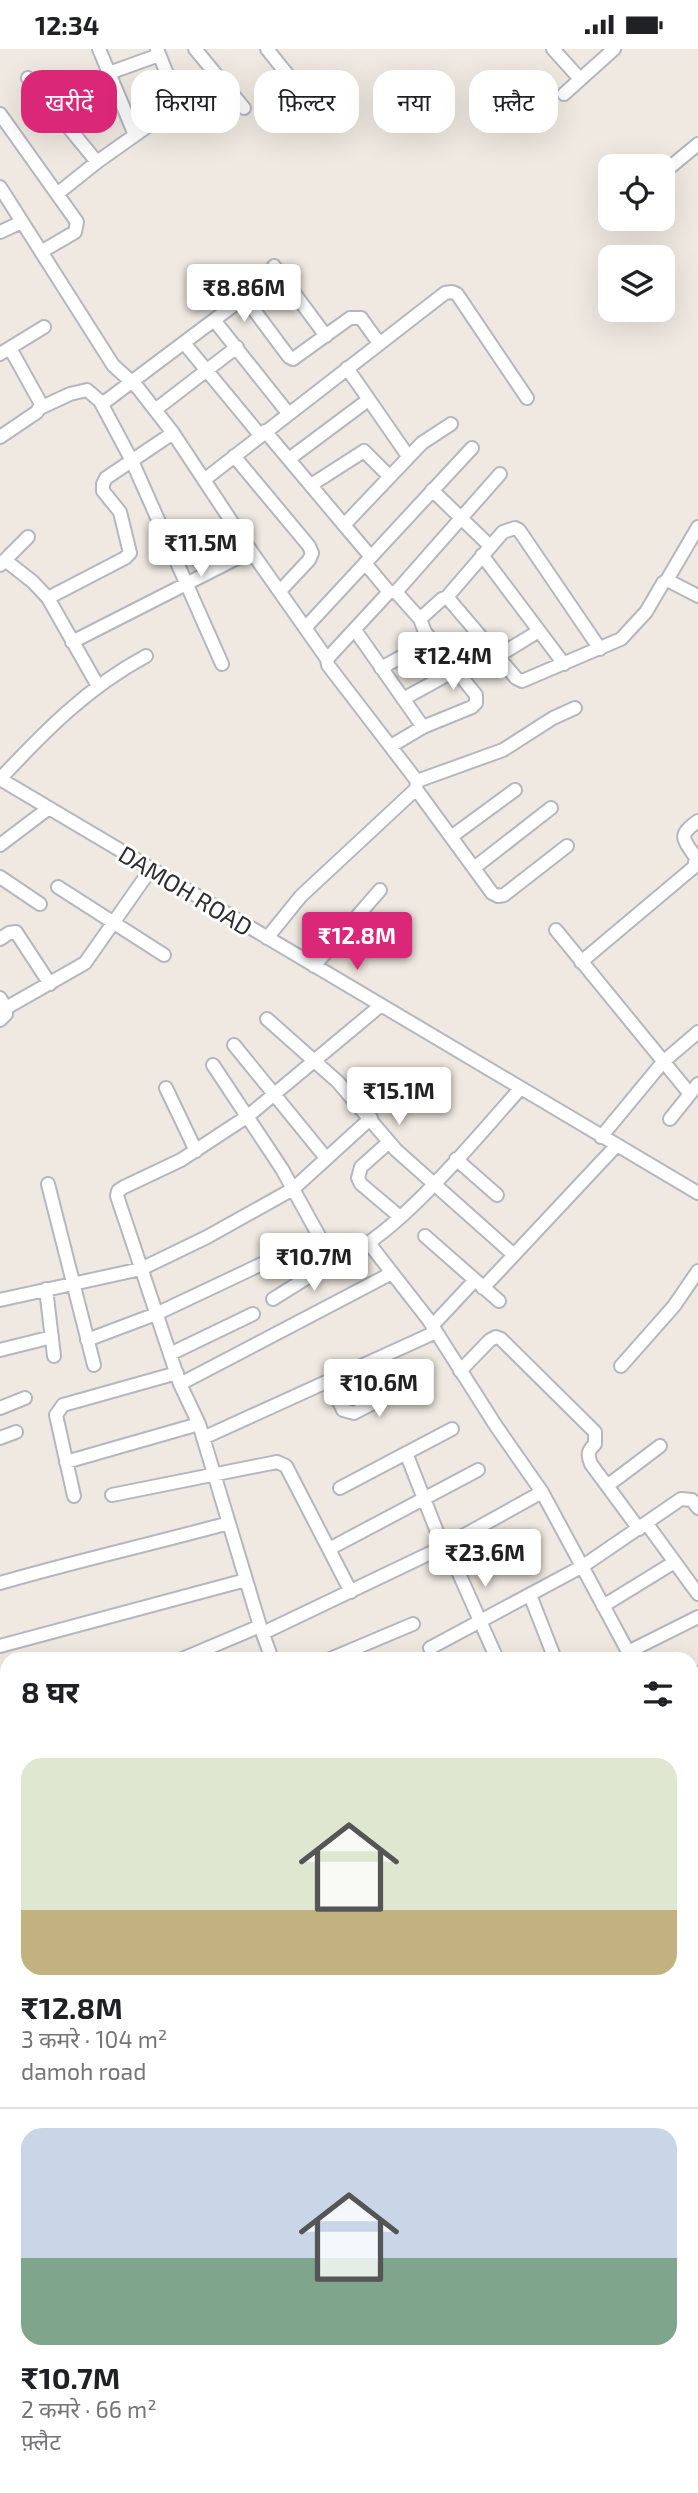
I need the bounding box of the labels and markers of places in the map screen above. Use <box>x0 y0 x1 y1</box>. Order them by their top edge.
pin: ₹8.86M <box>187 265 301 324</box>
pin: ₹11.5M <box>144 519 258 579</box>
pin: ₹12.4M <box>396 633 510 692</box>
pin: ₹12.8M <box>300 913 414 972</box>
pin: ₹15.1M <box>342 1067 456 1127</box>
pin: ₹10.7M <box>257 1233 371 1293</box>
pin: ₹10.6M <box>322 1359 436 1419</box>
pin: ₹23.6M <box>428 1529 542 1589</box>

